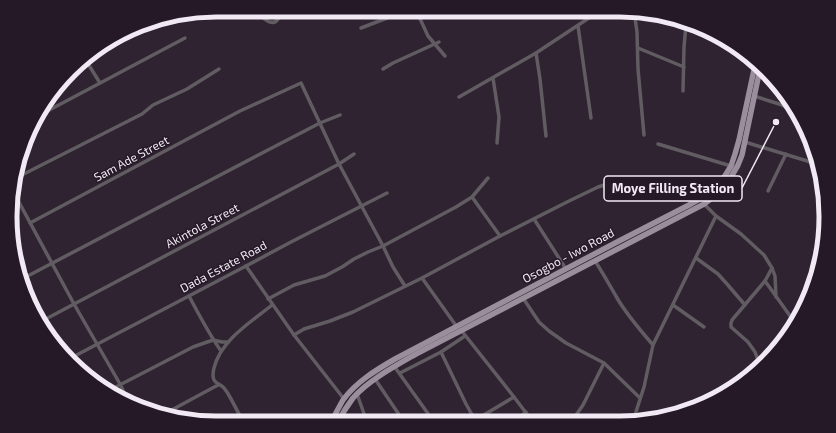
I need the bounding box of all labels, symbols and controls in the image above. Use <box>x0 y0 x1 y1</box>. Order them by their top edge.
street label: Sam Ade Street <box>91 132 171 184</box>
callout: Moye Filling Station <box>604 176 742 201</box>
text: Moye Filling Station <box>612 180 735 196</box>
street label: Akintola Street <box>163 200 241 250</box>
street label: Osogbo - Iwo Road <box>520 225 616 285</box>
street label: Dada Estate Road <box>177 237 269 295</box>

